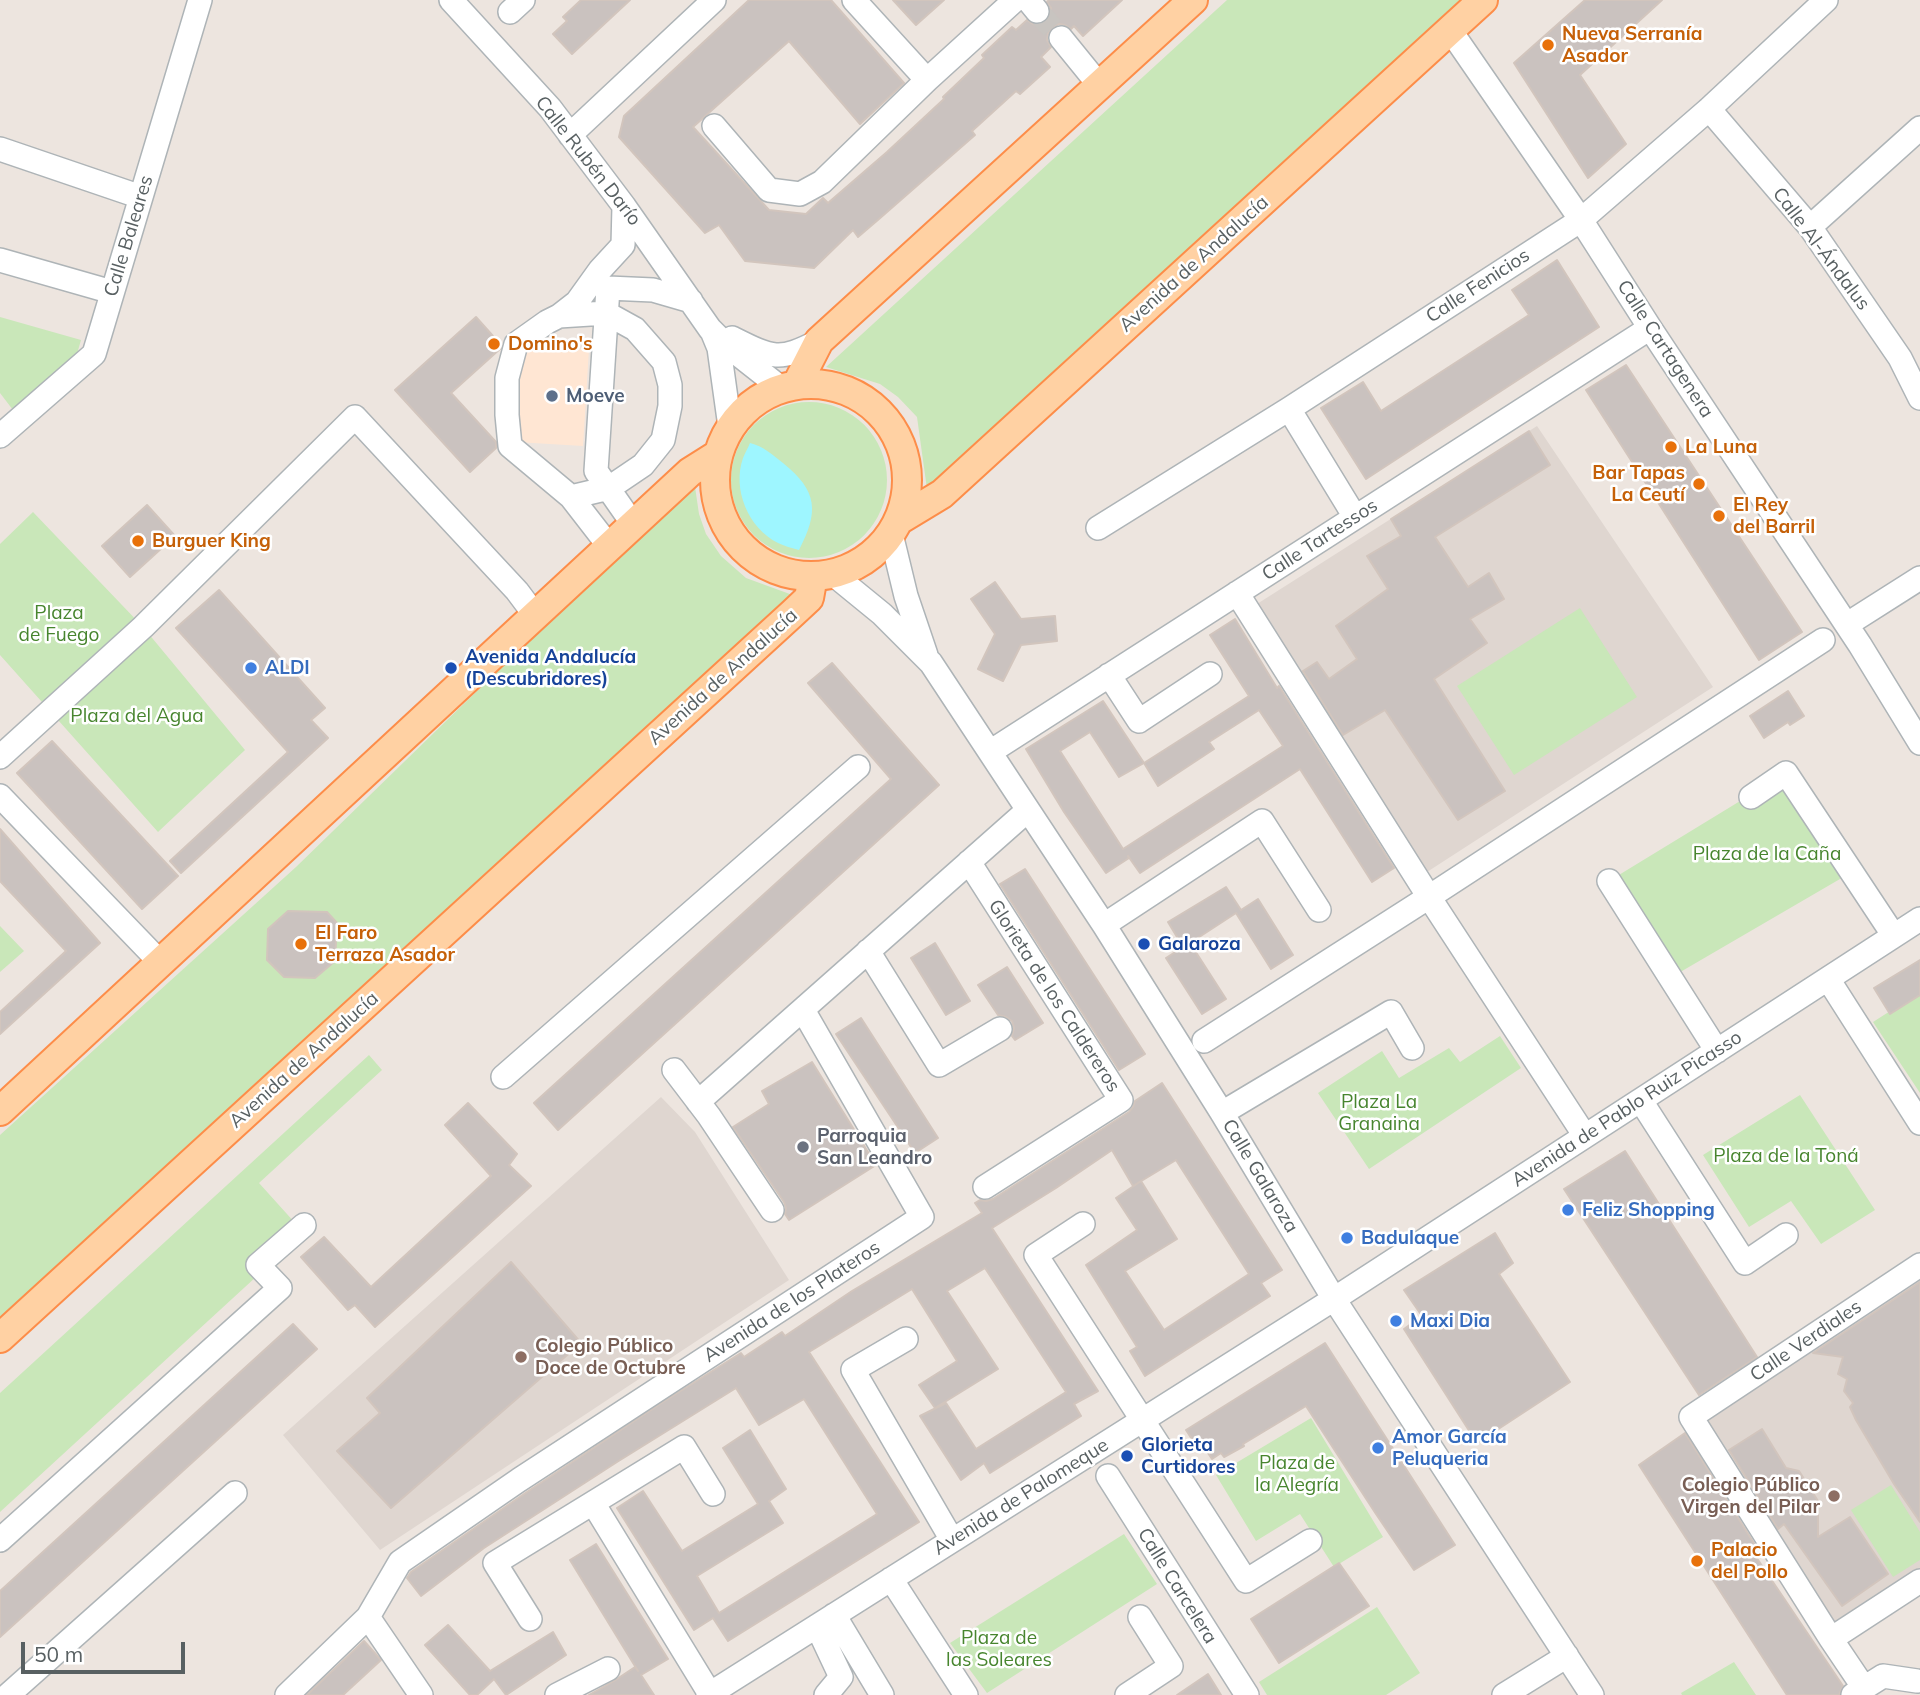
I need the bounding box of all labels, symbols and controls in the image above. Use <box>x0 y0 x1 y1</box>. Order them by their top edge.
place label: Nueva Serranía Asador <box>1562 23 1703 67</box>
marker: Nueva Serranía Asador <box>1540 37 1556 53</box>
street label: Calle Rubén Darío <box>530 92 646 230</box>
street label: Calle Baleares <box>100 173 158 299</box>
street label: Calle Al-Ándalus <box>1768 183 1874 315</box>
street label: Avenida de Andalucía <box>1115 191 1273 337</box>
street label: Calle Fenicios <box>1422 244 1534 328</box>
street label: Calle Cartagenera <box>1612 276 1718 422</box>
place label: Domino's <box>508 333 593 355</box>
marker: Domino's <box>486 336 502 352</box>
place label: Moeve <box>566 385 625 407</box>
marker: Moeve <box>544 388 560 404</box>
place label: La Luna <box>1685 436 1758 458</box>
marker: La Luna <box>1663 439 1679 455</box>
place label: Bar Tapas La Ceutí <box>1592 462 1685 506</box>
marker: Bar Tapas La Ceutí <box>1691 476 1707 492</box>
street label: Calle Tartessos <box>1258 494 1382 586</box>
place label: El Rey del Barril <box>1733 494 1815 538</box>
marker: El Rey del Barril <box>1711 508 1727 524</box>
place label: Burguer King <box>152 530 271 552</box>
marker: Burguer King <box>130 533 146 549</box>
park label: Plaza de Fuego <box>19 602 99 646</box>
street label: Avenida de Andalucía <box>644 604 802 750</box>
place label: Avenida Andalucía (Descubridores) <box>465 646 636 690</box>
place label: ALDI <box>265 657 310 679</box>
marker: ALDI <box>243 660 259 676</box>
marker: Avenida Andalucía (Descubridores) <box>443 660 459 676</box>
park label: Plaza del Agua <box>70 705 204 727</box>
park label: Plaza de la Caña <box>1693 843 1841 865</box>
street label: Glorieta de los Caldereros <box>983 895 1125 1097</box>
place label: El Faro Terraza Asador <box>315 922 455 966</box>
place label: Galaroza <box>1158 933 1241 955</box>
marker: El Faro Terraza Asador <box>293 936 309 952</box>
marker: Galaroza <box>1136 936 1152 952</box>
street label: Avenida de Andalucía <box>225 987 383 1133</box>
street label: Avenida de Pablo Ruiz Picasso <box>1508 1026 1746 1192</box>
park label: Plaza La Granaina <box>1338 1091 1420 1135</box>
street label: Calle Galaroza <box>1217 1115 1303 1237</box>
place label: Parroquia San Leandro <box>817 1125 932 1169</box>
marker: Parroquia San Leandro <box>795 1139 811 1155</box>
park label: Plaza de la Toná <box>1713 1145 1859 1167</box>
place label: Feliz Shopping <box>1582 1199 1715 1221</box>
marker: Feliz Shopping <box>1560 1202 1576 1218</box>
place label: Badulaque <box>1361 1227 1459 1249</box>
marker: Badulaque <box>1339 1230 1355 1246</box>
street label: Avenida de los Plateros <box>699 1236 885 1368</box>
street label: Calle Verdiales <box>1746 1295 1866 1387</box>
place label: Maxi Dia <box>1410 1310 1490 1332</box>
marker: Maxi Dia <box>1388 1313 1404 1329</box>
place label: Colegio Público Doce de Octubre <box>535 1335 686 1379</box>
marker: Colegio Público Doce de Octubre <box>513 1349 529 1365</box>
place label: Amor García Peluqueria <box>1392 1426 1507 1470</box>
street label: Avenida de Palomeque <box>929 1434 1113 1560</box>
place label: Glorieta Curtidores <box>1141 1434 1236 1478</box>
marker: Amor García Peluqueria <box>1370 1440 1386 1456</box>
marker: Glorieta Curtidores <box>1119 1448 1135 1464</box>
park label: Plaza de la Alegría <box>1255 1452 1339 1496</box>
place label: Colegio Público Virgen del Pilar <box>1681 1474 1820 1518</box>
marker: Colegio Público Virgen del Pilar <box>1826 1488 1842 1504</box>
street label: Calle Carcelera <box>1132 1524 1222 1648</box>
place label: Palacio del Pollo <box>1711 1539 1788 1583</box>
marker: Palacio del Pollo <box>1689 1553 1705 1569</box>
park label: Plaza de las Soleares <box>946 1627 1052 1671</box>
scale bar <box>24 1628 189 1672</box>
text: 50 m <box>34 1641 83 1667</box>

